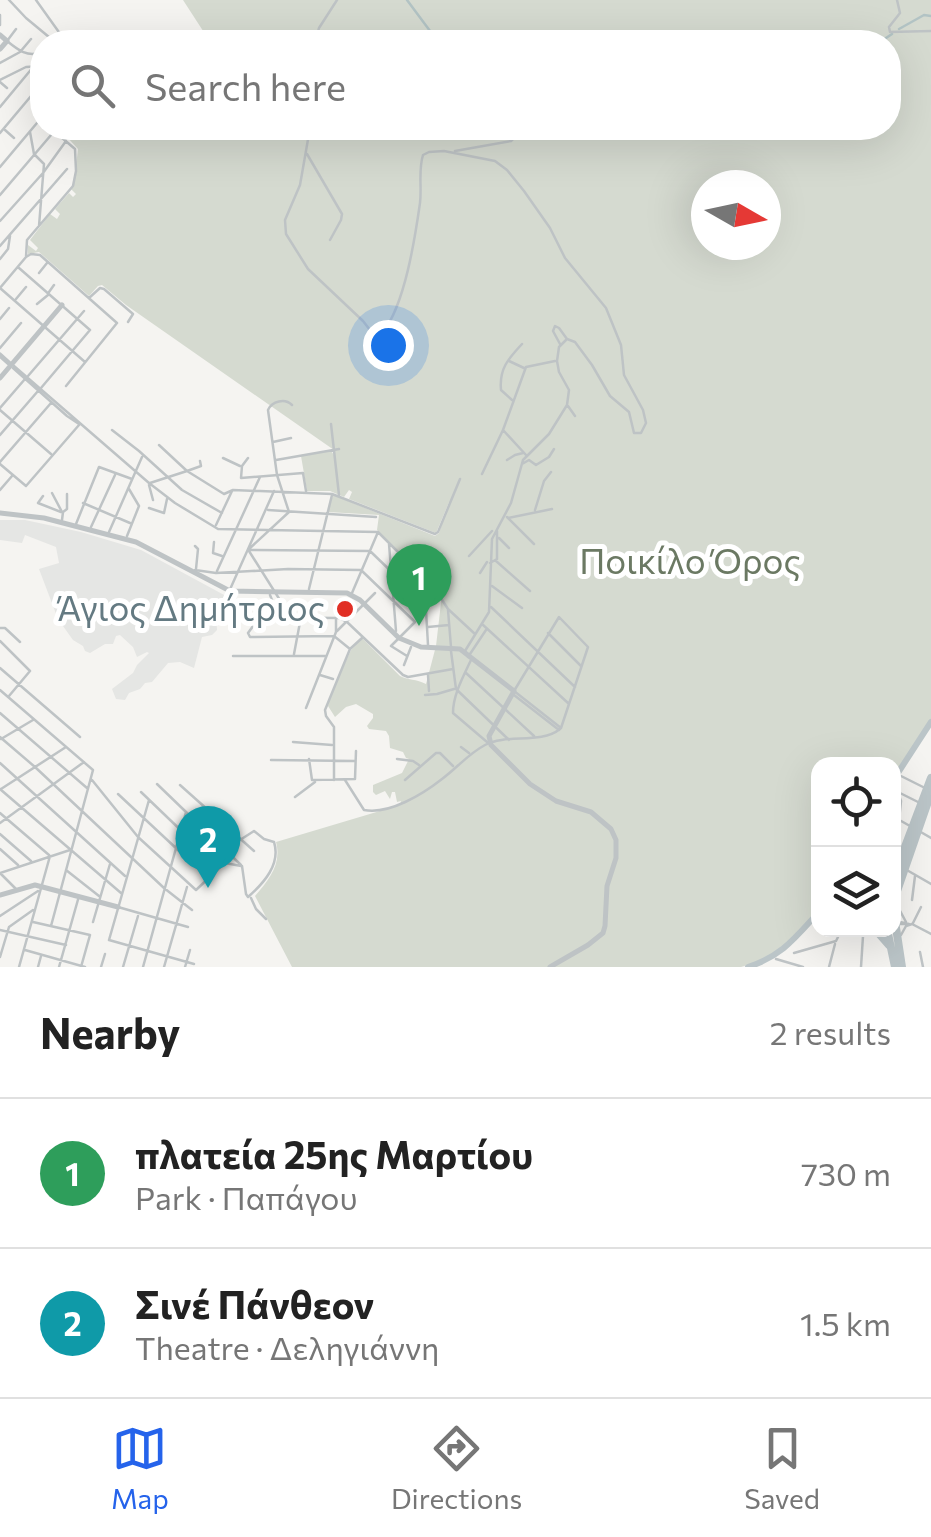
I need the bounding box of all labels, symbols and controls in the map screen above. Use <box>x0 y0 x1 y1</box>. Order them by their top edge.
search box <box>30 30 901 140</box>
icon: search <box>65 58 120 113</box>
text: Search here <box>145 62 346 109</box>
north arrow <box>691 170 781 260</box>
your location <box>363 320 414 371</box>
park label: Ποικίλο Όρος <box>579 538 801 581</box>
pin: 1 <box>386 544 452 626</box>
place label: Άγιος Δημήτριος <box>56 585 325 628</box>
marker: Άγιος Δημήτριος <box>334 598 356 620</box>
map controls <box>811 757 901 937</box>
button: locate <box>811 757 901 847</box>
pin: 2 <box>176 806 240 888</box>
button: layers <box>811 847 901 937</box>
text: Nearby <box>40 1006 180 1058</box>
text: 2 results <box>770 1012 891 1052</box>
text: πλατεία 25ης Μαρτίου <box>135 1130 533 1177</box>
text: 1 <box>65 1153 80 1193</box>
text: 730 m <box>801 1153 891 1193</box>
text: Park · Παπάγου <box>135 1177 357 1217</box>
text: Σινέ Πάνθεον <box>135 1280 374 1327</box>
text: 2 <box>63 1303 82 1343</box>
text: 1.5 km <box>800 1303 891 1343</box>
text: Theatre · Δεληγιάννη <box>135 1327 439 1367</box>
tab: Map <box>111 1421 169 1515</box>
tab: Directions <box>391 1421 522 1515</box>
tab: Saved <box>744 1421 820 1515</box>

